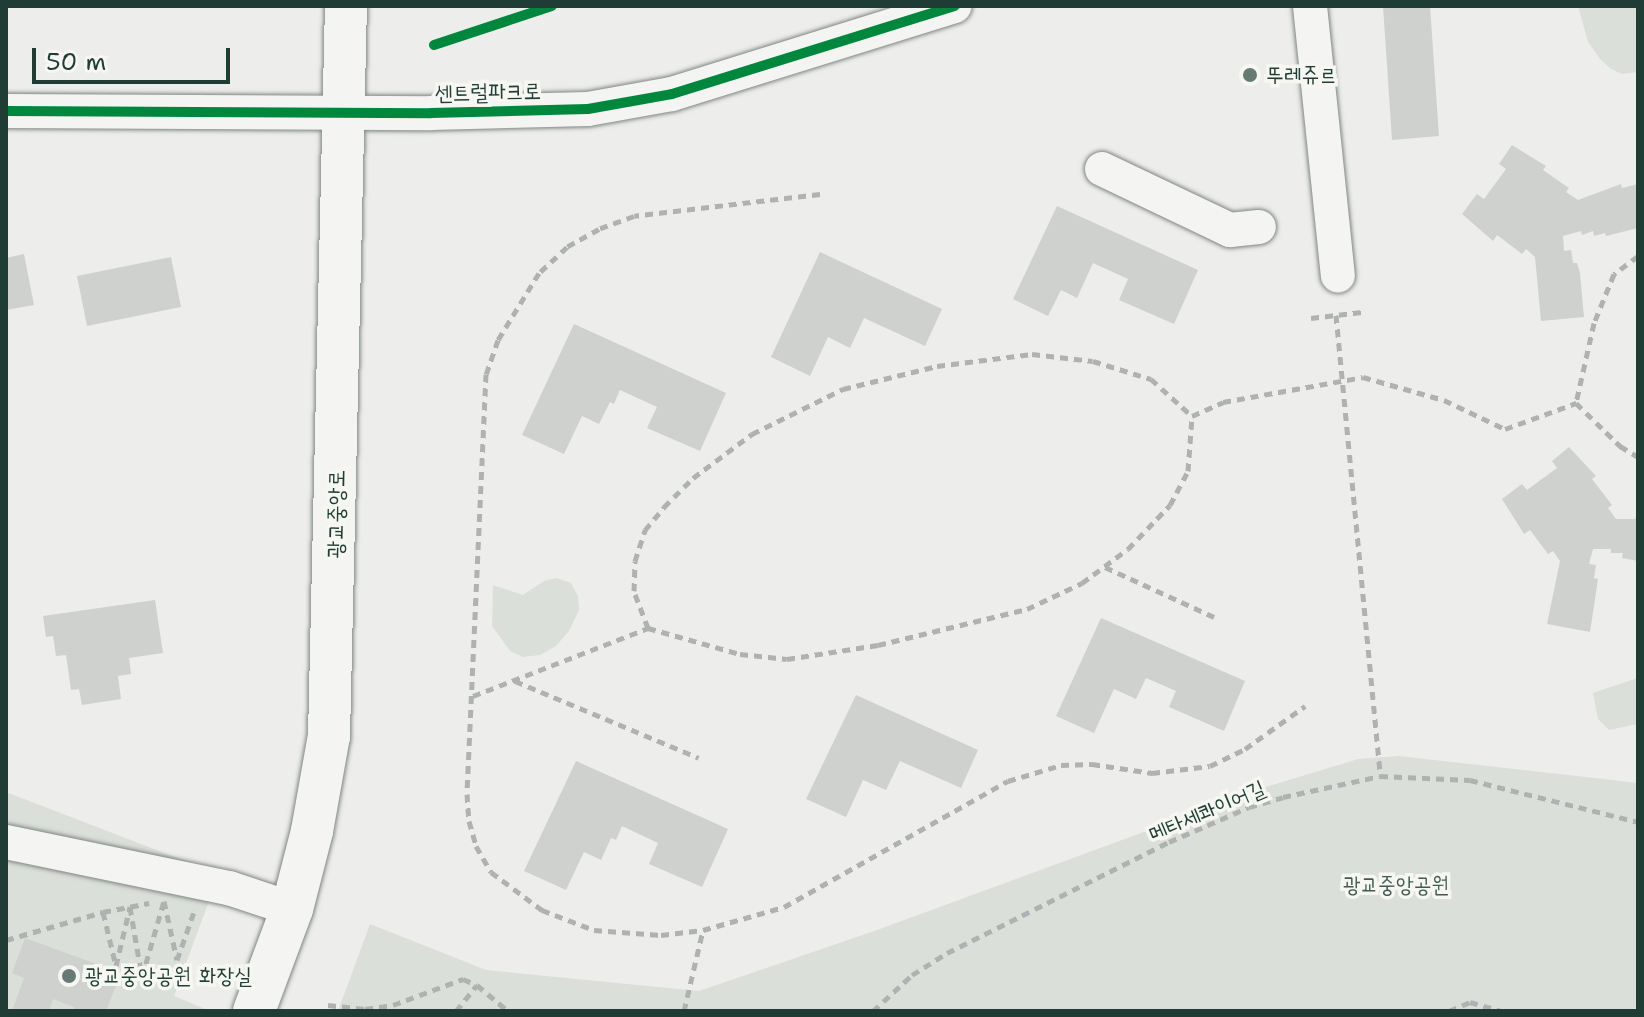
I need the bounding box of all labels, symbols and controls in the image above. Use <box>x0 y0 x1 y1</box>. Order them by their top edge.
scale bar <box>36 32 234 82</box>
text: 50 m <box>46 46 106 78</box>
place label: 뚜레쥬르 <box>1266 62 1337 88</box>
marker: 뚜레쥬르 <box>1241 66 1259 84</box>
street label: 센트럴파크로 <box>435 78 541 106</box>
street label: 광교중앙로 <box>322 470 350 558</box>
street label: 메타세콰이어길 <box>1145 775 1269 847</box>
park label: 광교중앙공원 <box>1343 872 1449 898</box>
place label: 광교중앙공원 화장실 <box>85 963 252 989</box>
marker: 광교중앙공원 화장실 <box>60 967 78 985</box>

